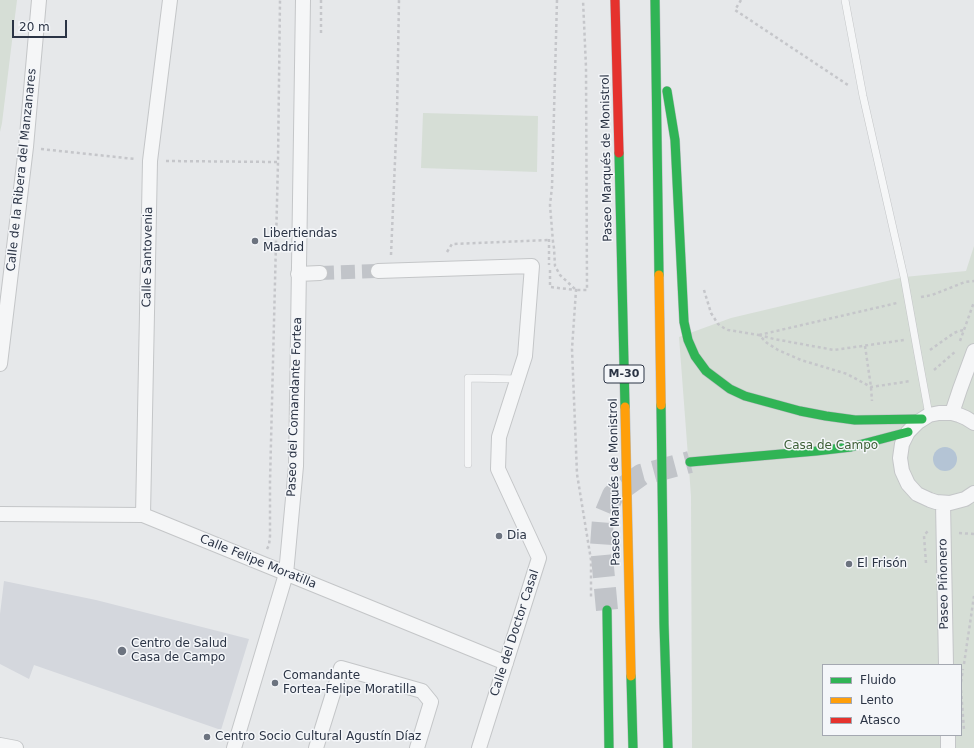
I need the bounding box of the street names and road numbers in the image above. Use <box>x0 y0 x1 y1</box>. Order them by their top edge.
street label: Calle de la Ribera del Manzanares <box>4 68 40 272</box>
street label: Paseo Marqués de Monistrol <box>598 74 616 242</box>
street label: Calle Santovenia <box>140 206 156 308</box>
street label: Paseo del Comandante Fortea <box>285 317 305 497</box>
road number: M-30 <box>604 365 644 383</box>
street label: Paseo Marqués de Monistrol <box>606 398 624 566</box>
street label: Calle Felipe Moratilla <box>197 532 319 592</box>
street label: Paseo Piñonero <box>936 538 952 630</box>
street label: Calle del Doctor Casal <box>488 568 542 698</box>

